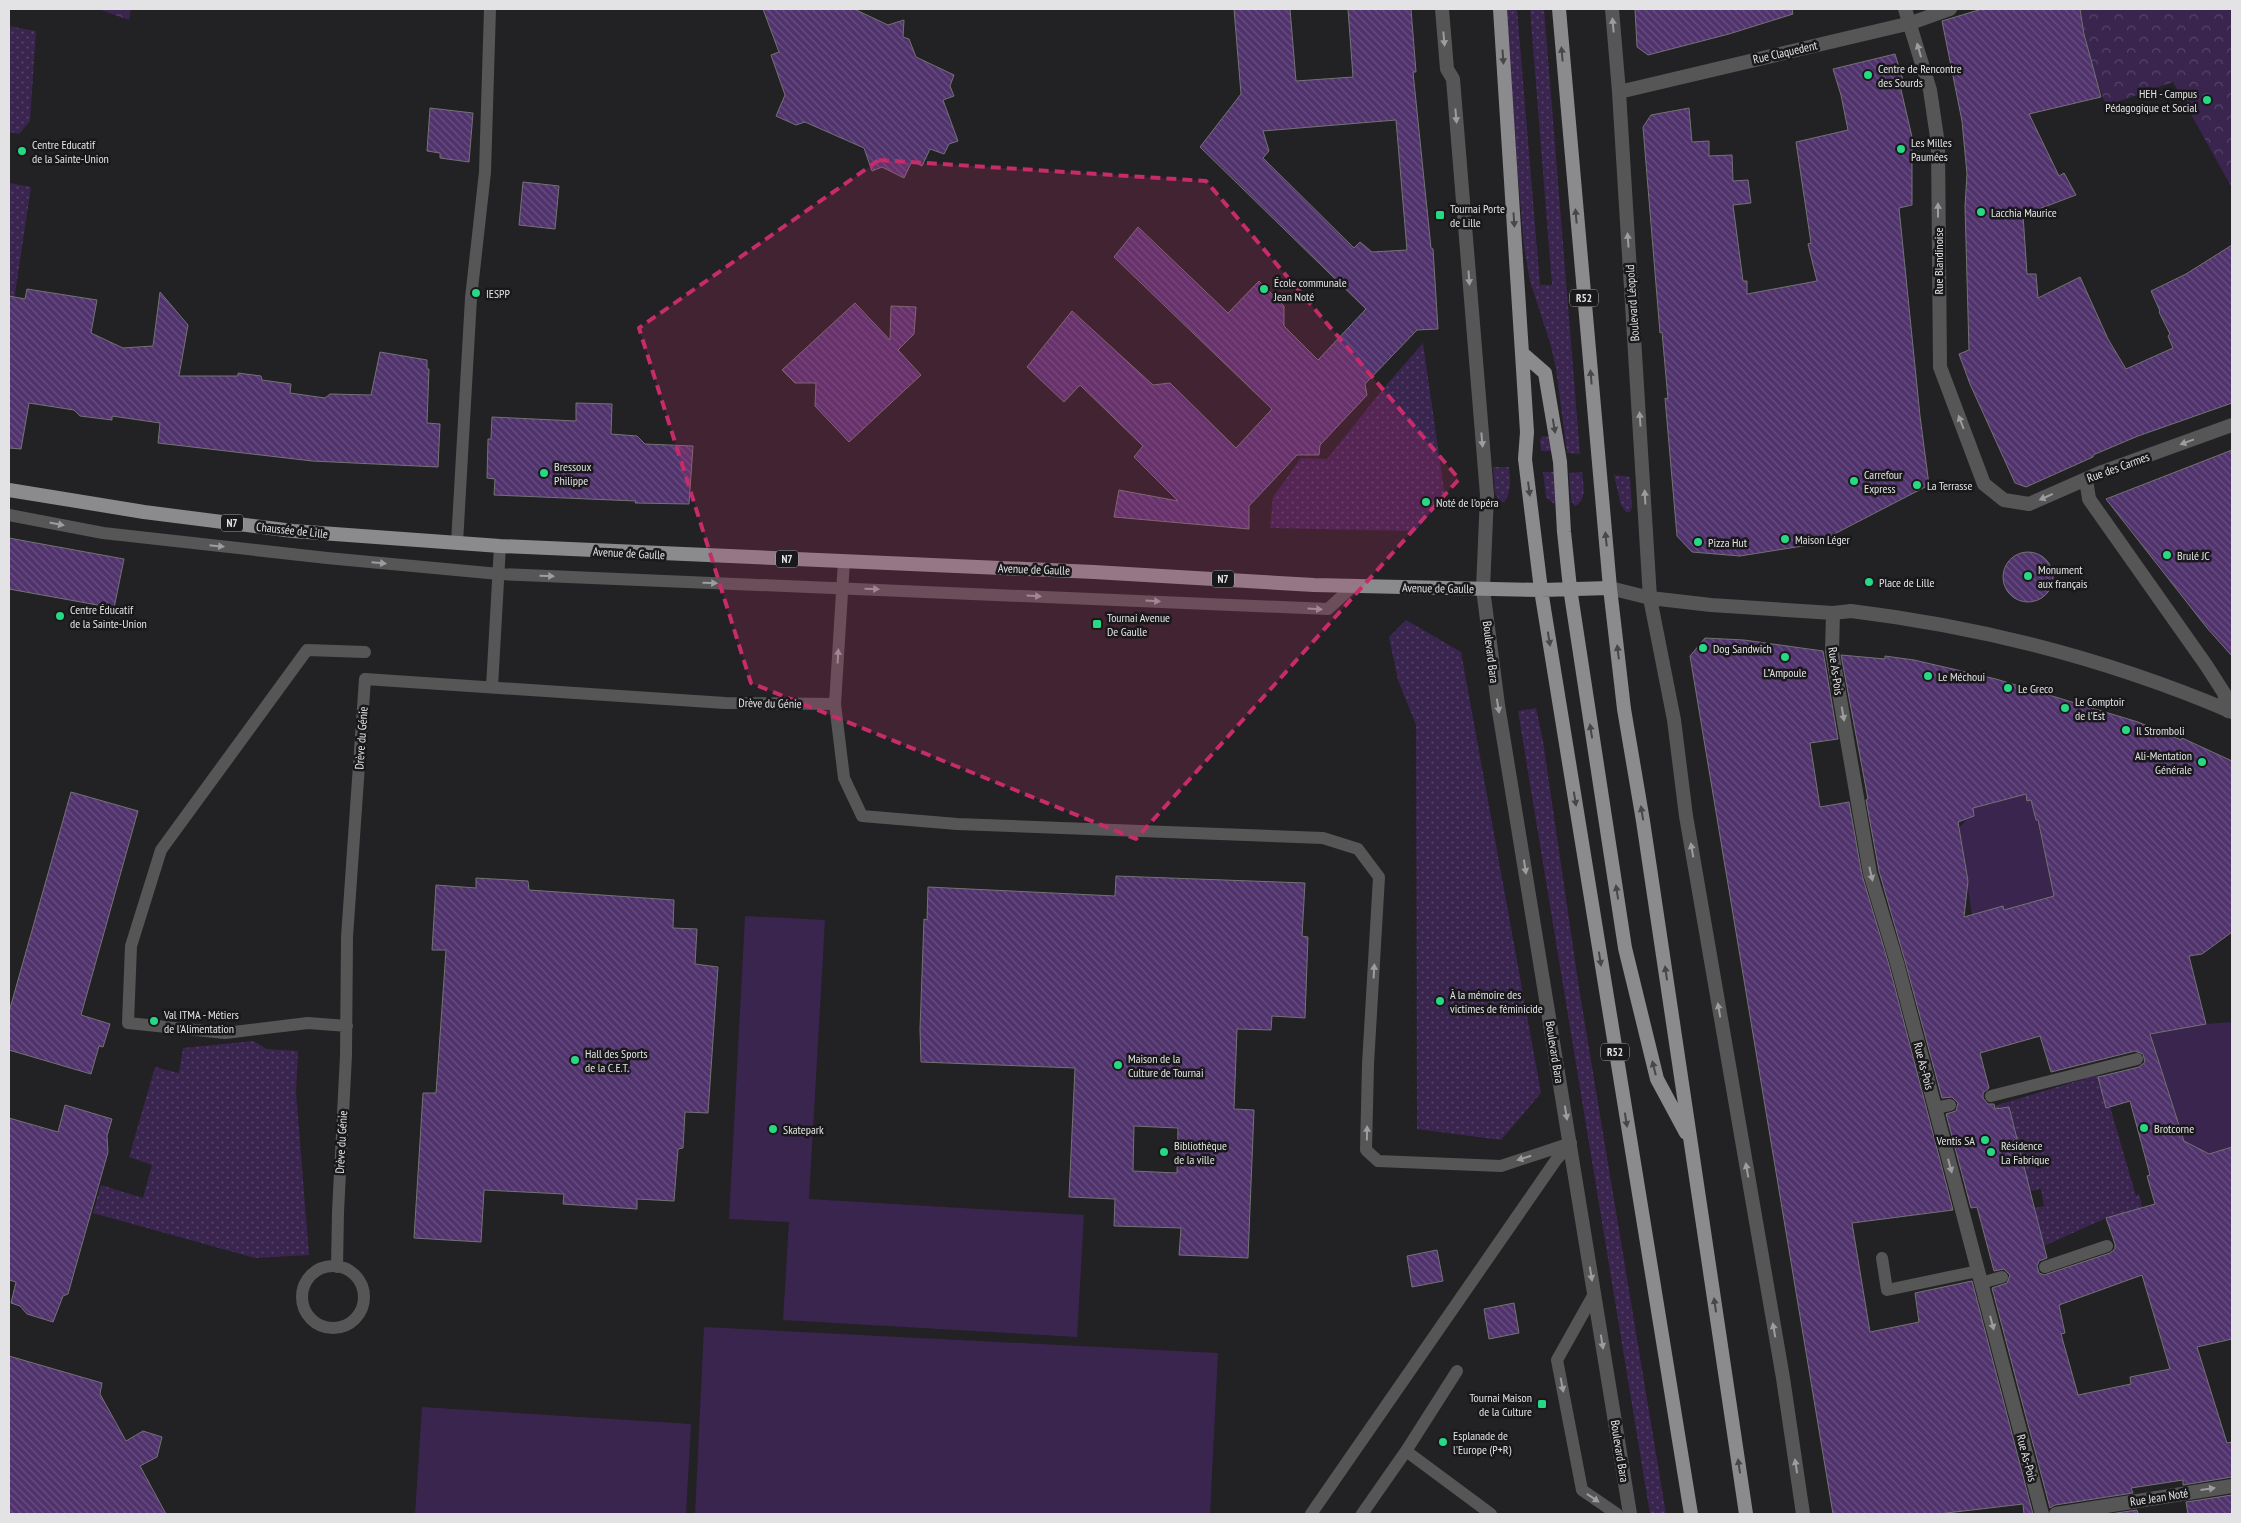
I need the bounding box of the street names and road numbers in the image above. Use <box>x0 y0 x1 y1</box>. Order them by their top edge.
street label: Rue Claquedent <box>1751 37 1819 67</box>
street label: Rue Blandinoise <box>1931 228 1946 294</box>
street label: Boulevard Léopold <box>1622 264 1642 342</box>
road number: R52 <box>1570 290 1598 306</box>
street label: Rue des Carmes <box>2085 449 2151 485</box>
road number: N7 <box>221 514 243 532</box>
street label: Chaussée de Lille <box>255 519 329 541</box>
street label: Avenue de Gaulle <box>593 544 665 562</box>
road number: N7 <box>776 550 798 568</box>
street label: Avenue de Gaulle <box>998 560 1070 578</box>
road number: N7 <box>1212 570 1234 588</box>
street label: Avenue de Gaulle <box>1402 580 1474 596</box>
street label: Boulevard Bara <box>1480 620 1502 684</box>
street label: Rue As-Pois <box>1825 646 1847 696</box>
street label: Drève du Génie <box>738 695 802 711</box>
street label: Drève du Génie <box>351 706 371 770</box>
street label: Boulevard Bara <box>1543 1020 1567 1084</box>
street label: Rue As-Pois <box>1911 1041 1937 1091</box>
road number: R52 <box>1601 1044 1629 1060</box>
street label: Drève du Génie <box>332 1110 350 1174</box>
street label: Boulevard Bara <box>1608 1419 1632 1483</box>
street label: Rue As-Pois <box>2014 1433 2040 1483</box>
street label: Rue Jean Noté <box>2129 1485 2189 1509</box>

